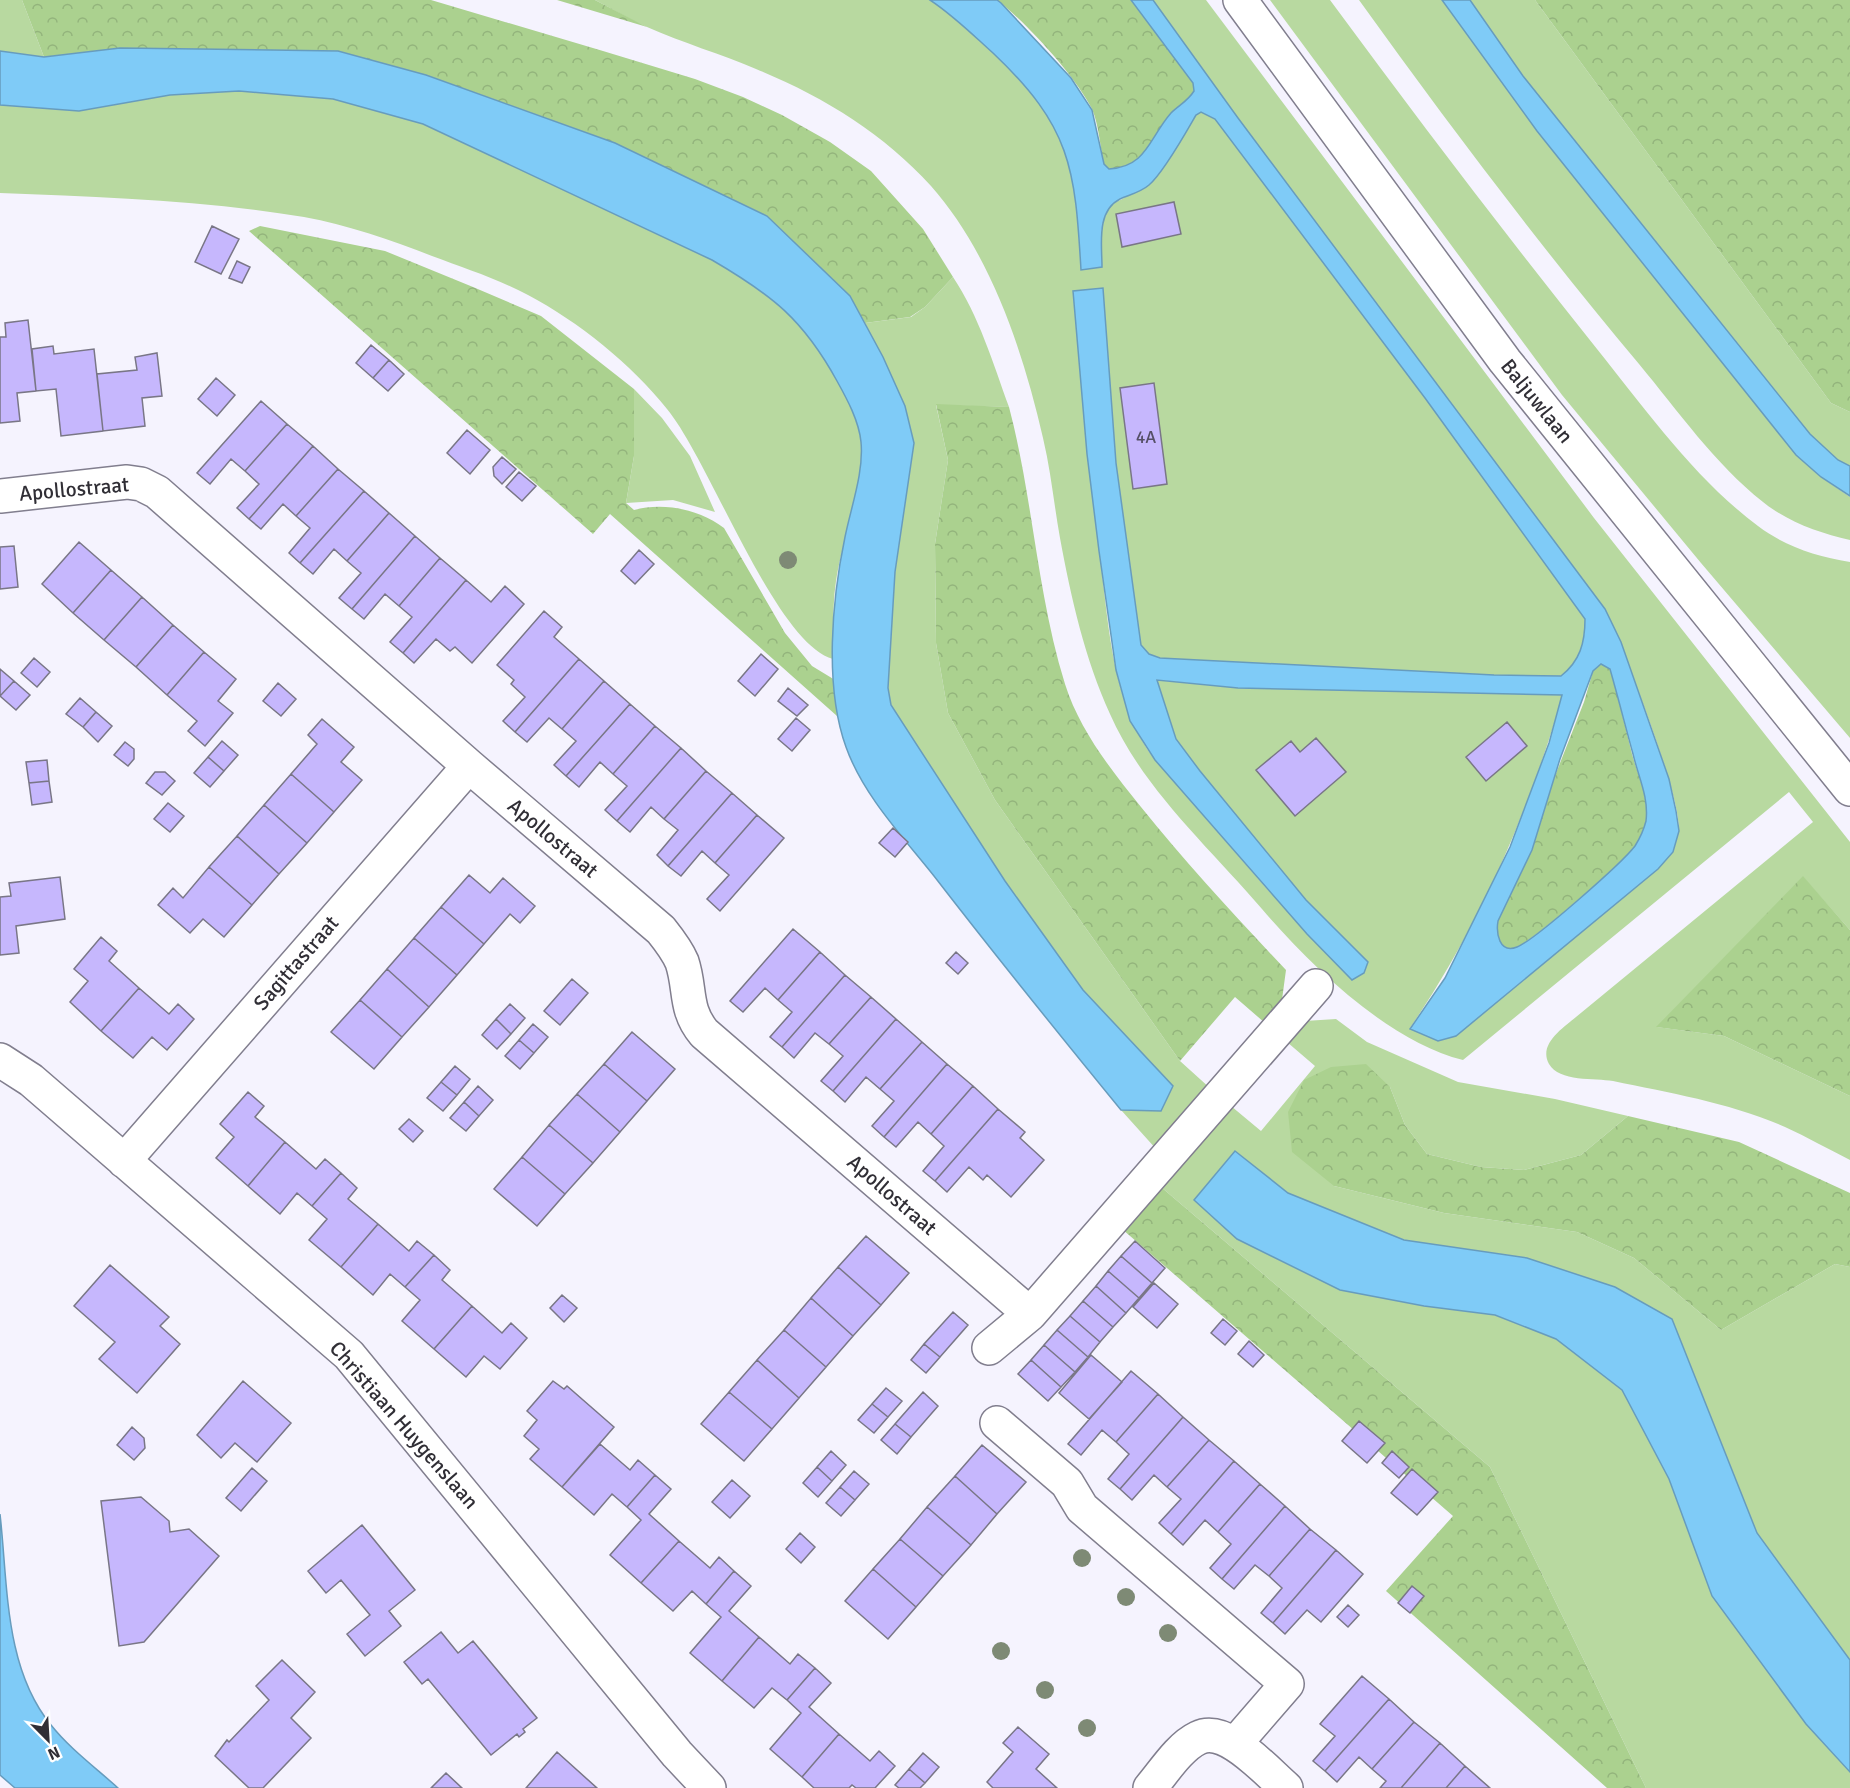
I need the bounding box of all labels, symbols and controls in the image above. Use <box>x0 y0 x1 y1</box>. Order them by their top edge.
street label: Baljuwlaan <box>1495 354 1579 448</box>
house number: 4A <box>1136 426 1156 448</box>
street label: Apollostraat <box>18 471 130 507</box>
street label: Apollostraat <box>502 793 604 883</box>
street label: Sagittastraat <box>248 910 344 1016</box>
street label: Apollostraat <box>842 1149 942 1241</box>
street label: Christiaan Huygenslaan <box>324 1336 484 1514</box>
north arrow <box>18 1710 78 1770</box>
text: N <box>45 1741 63 1764</box>

